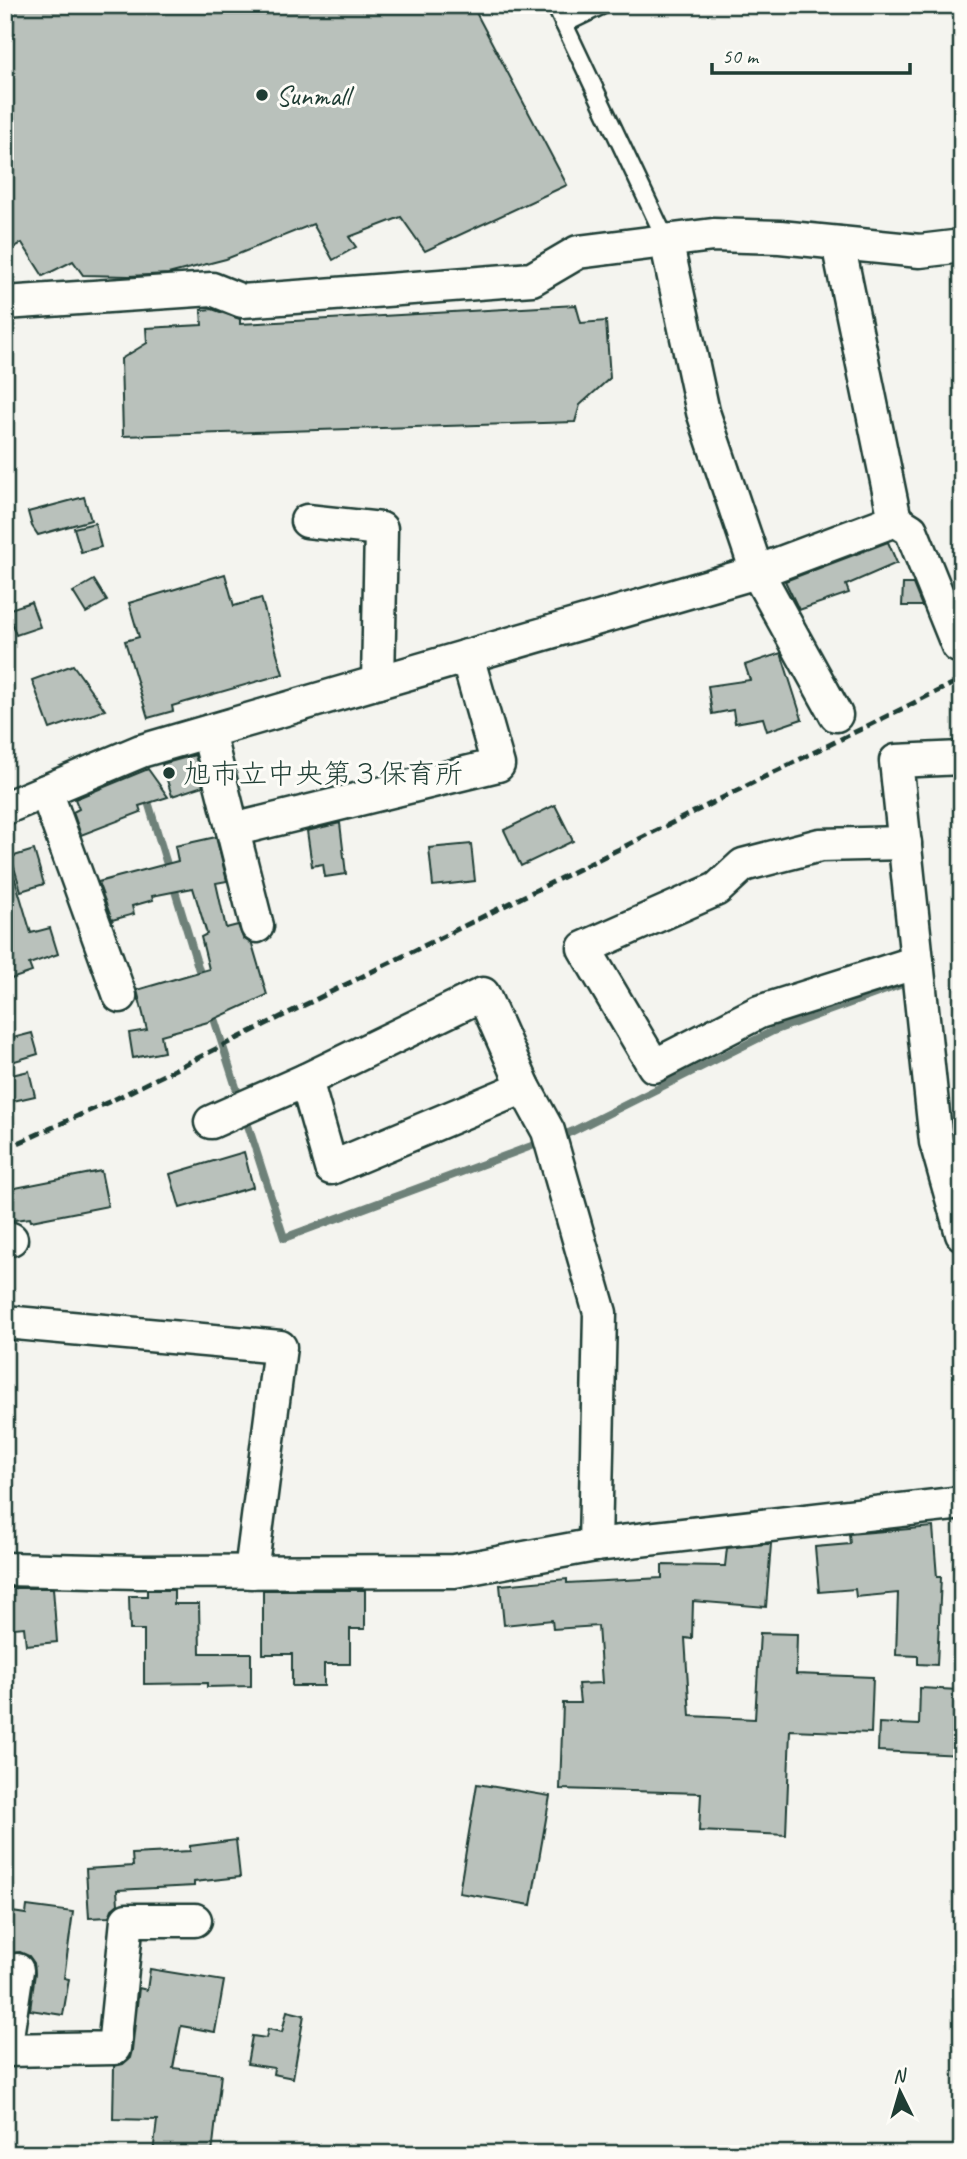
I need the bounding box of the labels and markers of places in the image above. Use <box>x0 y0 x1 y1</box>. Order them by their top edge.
place label: Sunmall <box>276 78 355 113</box>
marker: Sunmall <box>254 87 270 103</box>
place label: 旭市立中央第３保育所 <box>183 756 463 791</box>
marker: 旭市立中央第３保育所 <box>161 765 177 781</box>

